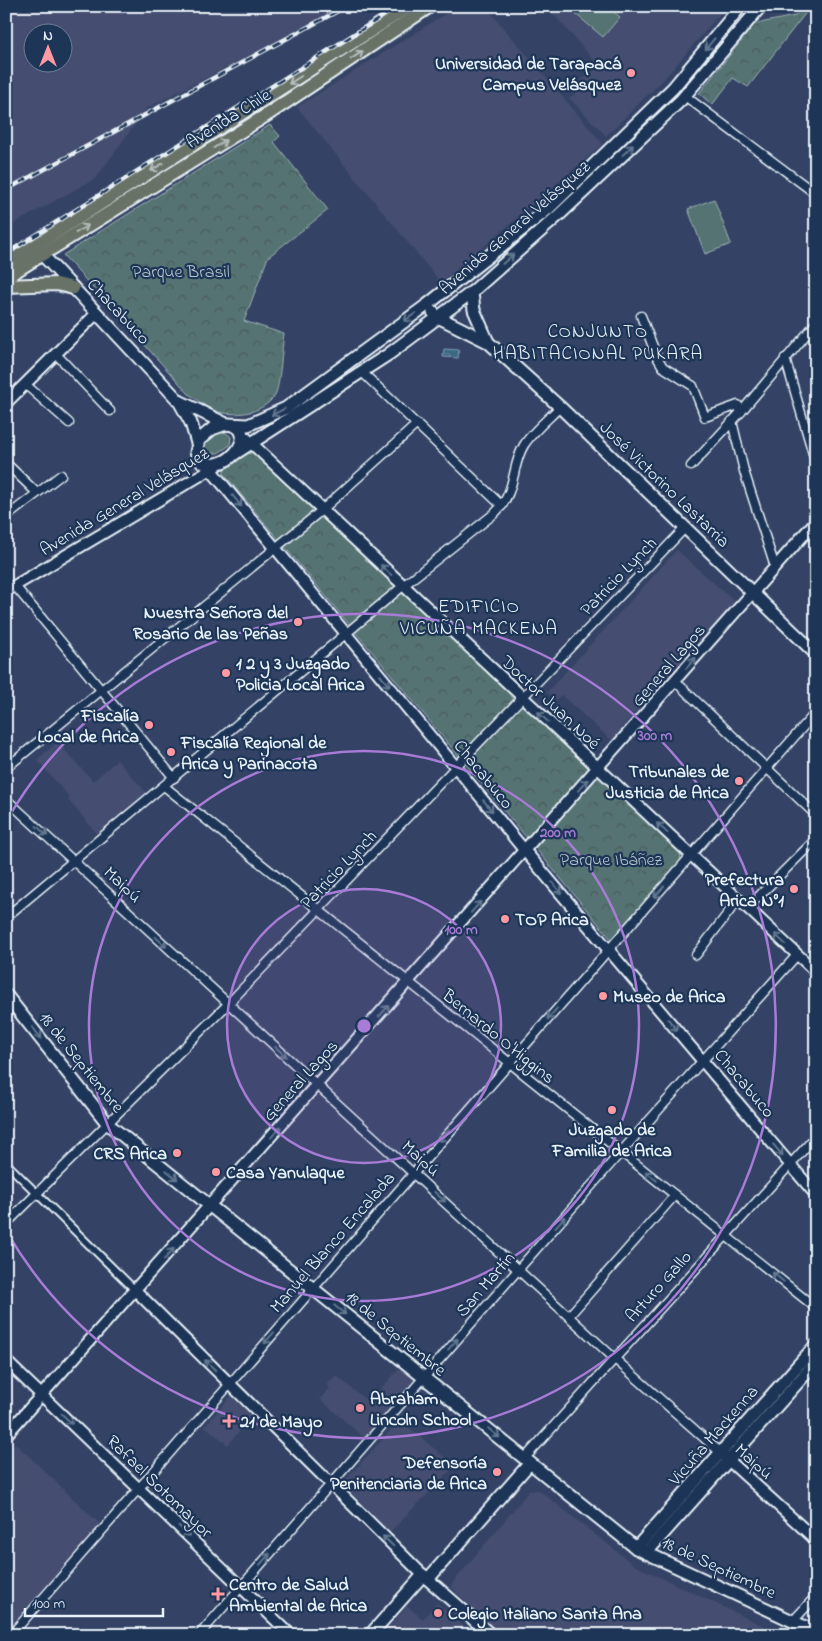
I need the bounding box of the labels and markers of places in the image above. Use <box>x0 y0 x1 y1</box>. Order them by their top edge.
place label: Universidad de Tarapacá Campus Velásquez <box>435 52 622 99</box>
marker: Universidad de Tarapacá Campus Velásquez <box>625 67 637 79</box>
place label: Nuestra Señora del Rosario de las Peñas <box>133 601 288 648</box>
marker: Nuestra Señora del Rosario de las Peñas <box>292 616 304 628</box>
place label: 1 2 y 3 Juzgado Policia Local Arica <box>236 652 365 699</box>
marker: 1 2 y 3 Juzgado Policia Local Arica <box>220 667 232 679</box>
place label: Fiscalía Local de Arica <box>37 704 139 751</box>
marker: Fiscalía Local de Arica <box>143 719 155 731</box>
place label: Fiscalía Regional de Arica y Parinacota <box>180 731 327 779</box>
marker: Fiscalía Regional de Arica y Parinacota <box>165 746 177 758</box>
place label: Tribunales de Justicia de Arica <box>606 760 730 807</box>
marker: Tribunales de Justicia de Arica <box>733 775 745 787</box>
place label: Prefectura Arica N°1 <box>705 868 784 915</box>
marker: Prefectura Arica N°1 <box>788 883 800 895</box>
place label: TOP Arica <box>515 908 589 934</box>
marker: TOP Arica <box>499 913 511 925</box>
place label: Museo de Arica <box>613 985 726 1011</box>
marker: Museo de Arica <box>597 990 609 1002</box>
centre of rings <box>355 1017 373 1035</box>
marker: Juzgado de Familia de Arica <box>606 1104 618 1116</box>
place label: Juzgado de Familia de Arica <box>551 1118 672 1165</box>
place label: CRS Arica <box>93 1142 167 1168</box>
marker: CRS Arica <box>171 1147 183 1159</box>
place label: Casa Yanulaque <box>226 1161 346 1187</box>
marker: Casa Yanulaque <box>210 1166 222 1178</box>
place label: Abraham Lincoln School <box>370 1387 471 1434</box>
marker: Abraham Lincoln School <box>354 1402 366 1414</box>
place label: 21 de Mayo <box>239 1410 322 1437</box>
marker: 21 de Mayo <box>222 1414 236 1428</box>
place label: Defensoría Penitenciaria de Arica <box>330 1451 487 1498</box>
marker: Defensoría Penitenciaria de Arica <box>491 1466 503 1478</box>
place label: Centro de Salud Ambiental de Arica <box>229 1573 368 1620</box>
marker: Centro de Salud Ambiental de Arica <box>211 1587 225 1601</box>
place label: Colegio Italiano Santa Ana <box>448 1602 642 1629</box>
marker: Colegio Italiano Santa Ana <box>432 1607 444 1619</box>

